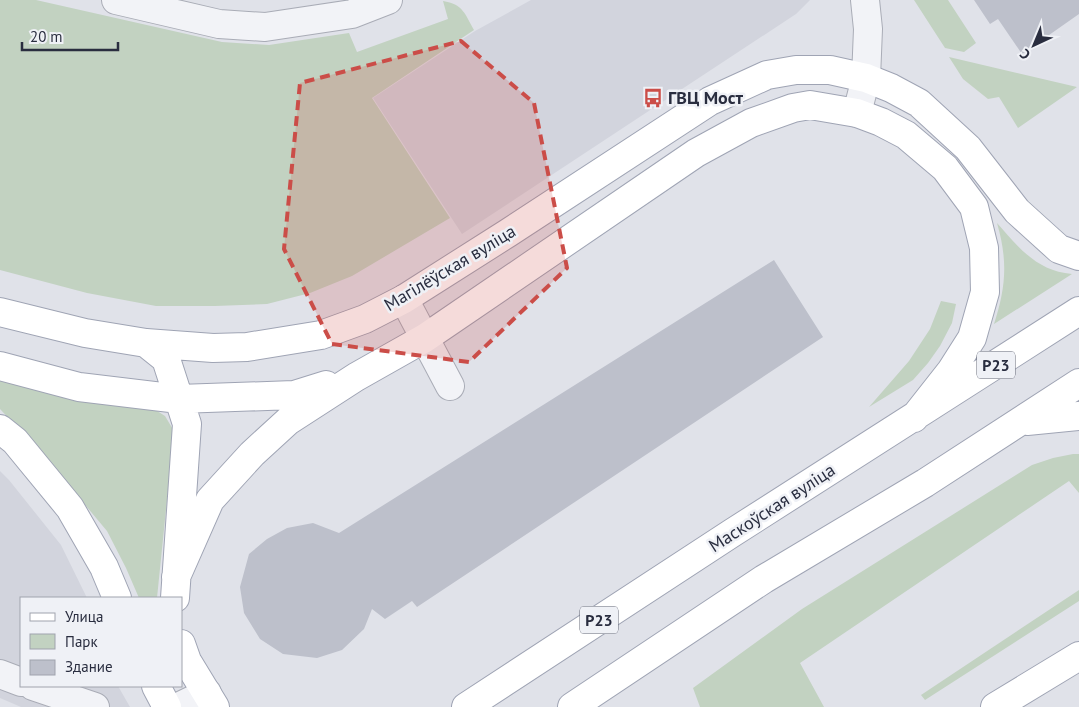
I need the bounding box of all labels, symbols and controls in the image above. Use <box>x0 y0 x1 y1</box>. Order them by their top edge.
scale bar <box>22 20 119 52</box>
north arrow <box>1009 20 1059 70</box>
text: 20 m <box>30 27 63 46</box>
text: С <box>1016 45 1034 64</box>
place label: ГВЦ Мост <box>668 86 743 109</box>
bus stop icon: ГВЦ Мост <box>642 87 664 109</box>
street label: Магілёўская вуліца <box>380 219 520 316</box>
road number: Р23 <box>977 352 1015 378</box>
street label: Маскоўская вуліца <box>704 458 839 557</box>
legend <box>20 597 182 687</box>
road number: Р23 <box>580 606 618 634</box>
text: Улица <box>65 607 103 626</box>
text: Парк <box>65 632 98 651</box>
text: Здание <box>65 657 113 676</box>

